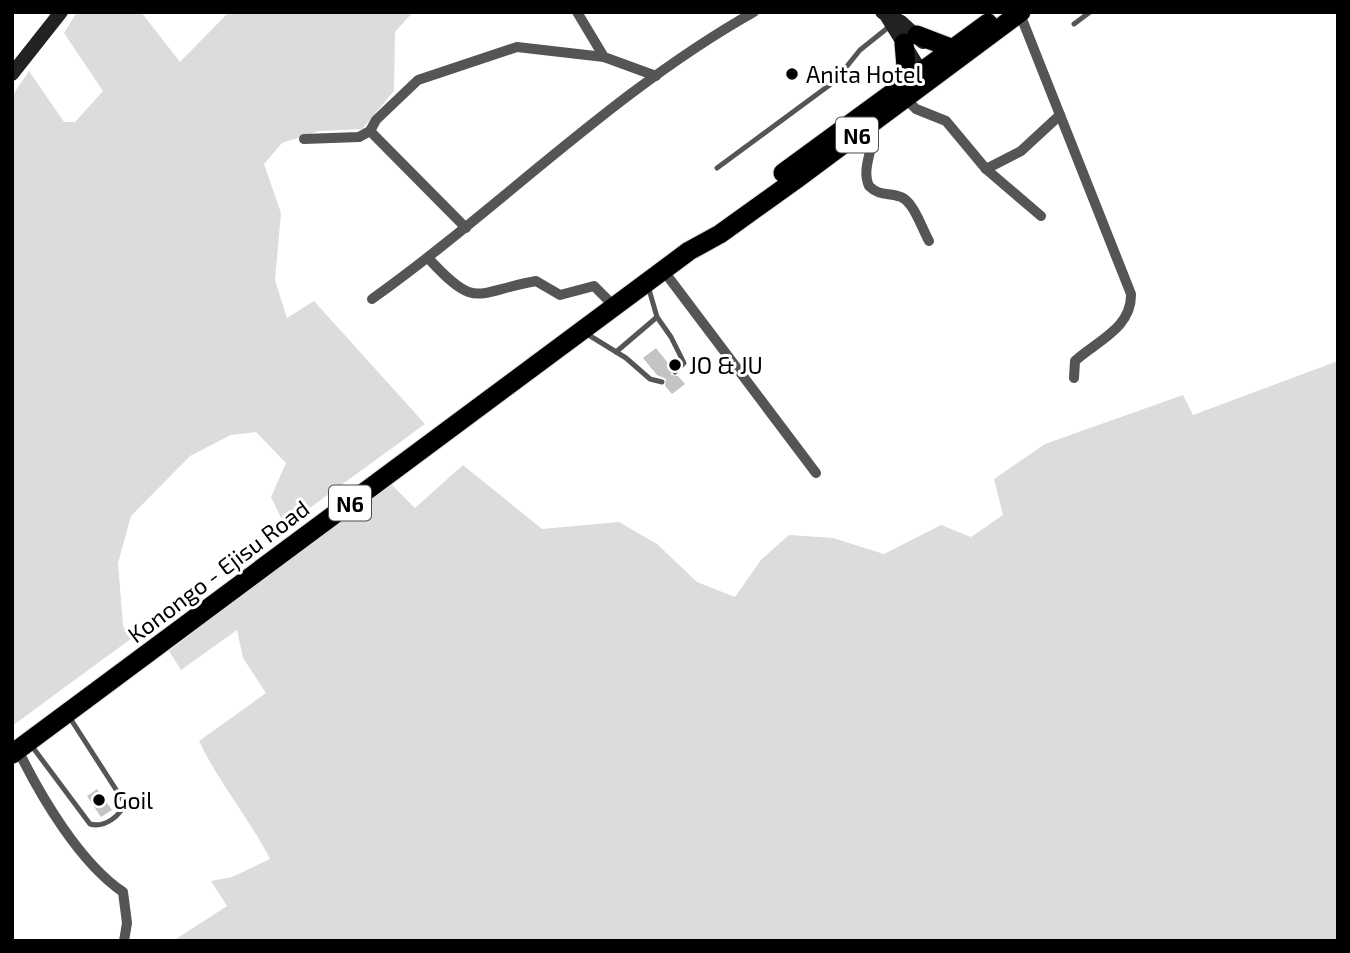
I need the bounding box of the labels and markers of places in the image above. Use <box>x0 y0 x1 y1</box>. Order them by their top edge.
place label: Anita Hotel <box>806 60 922 88</box>
marker: Anita Hotel <box>784 66 800 82</box>
place label: JO & JU <box>689 351 763 379</box>
marker: JO & JU <box>667 357 683 373</box>
place label: Goil <box>113 786 153 814</box>
marker: Goil <box>91 792 107 808</box>

